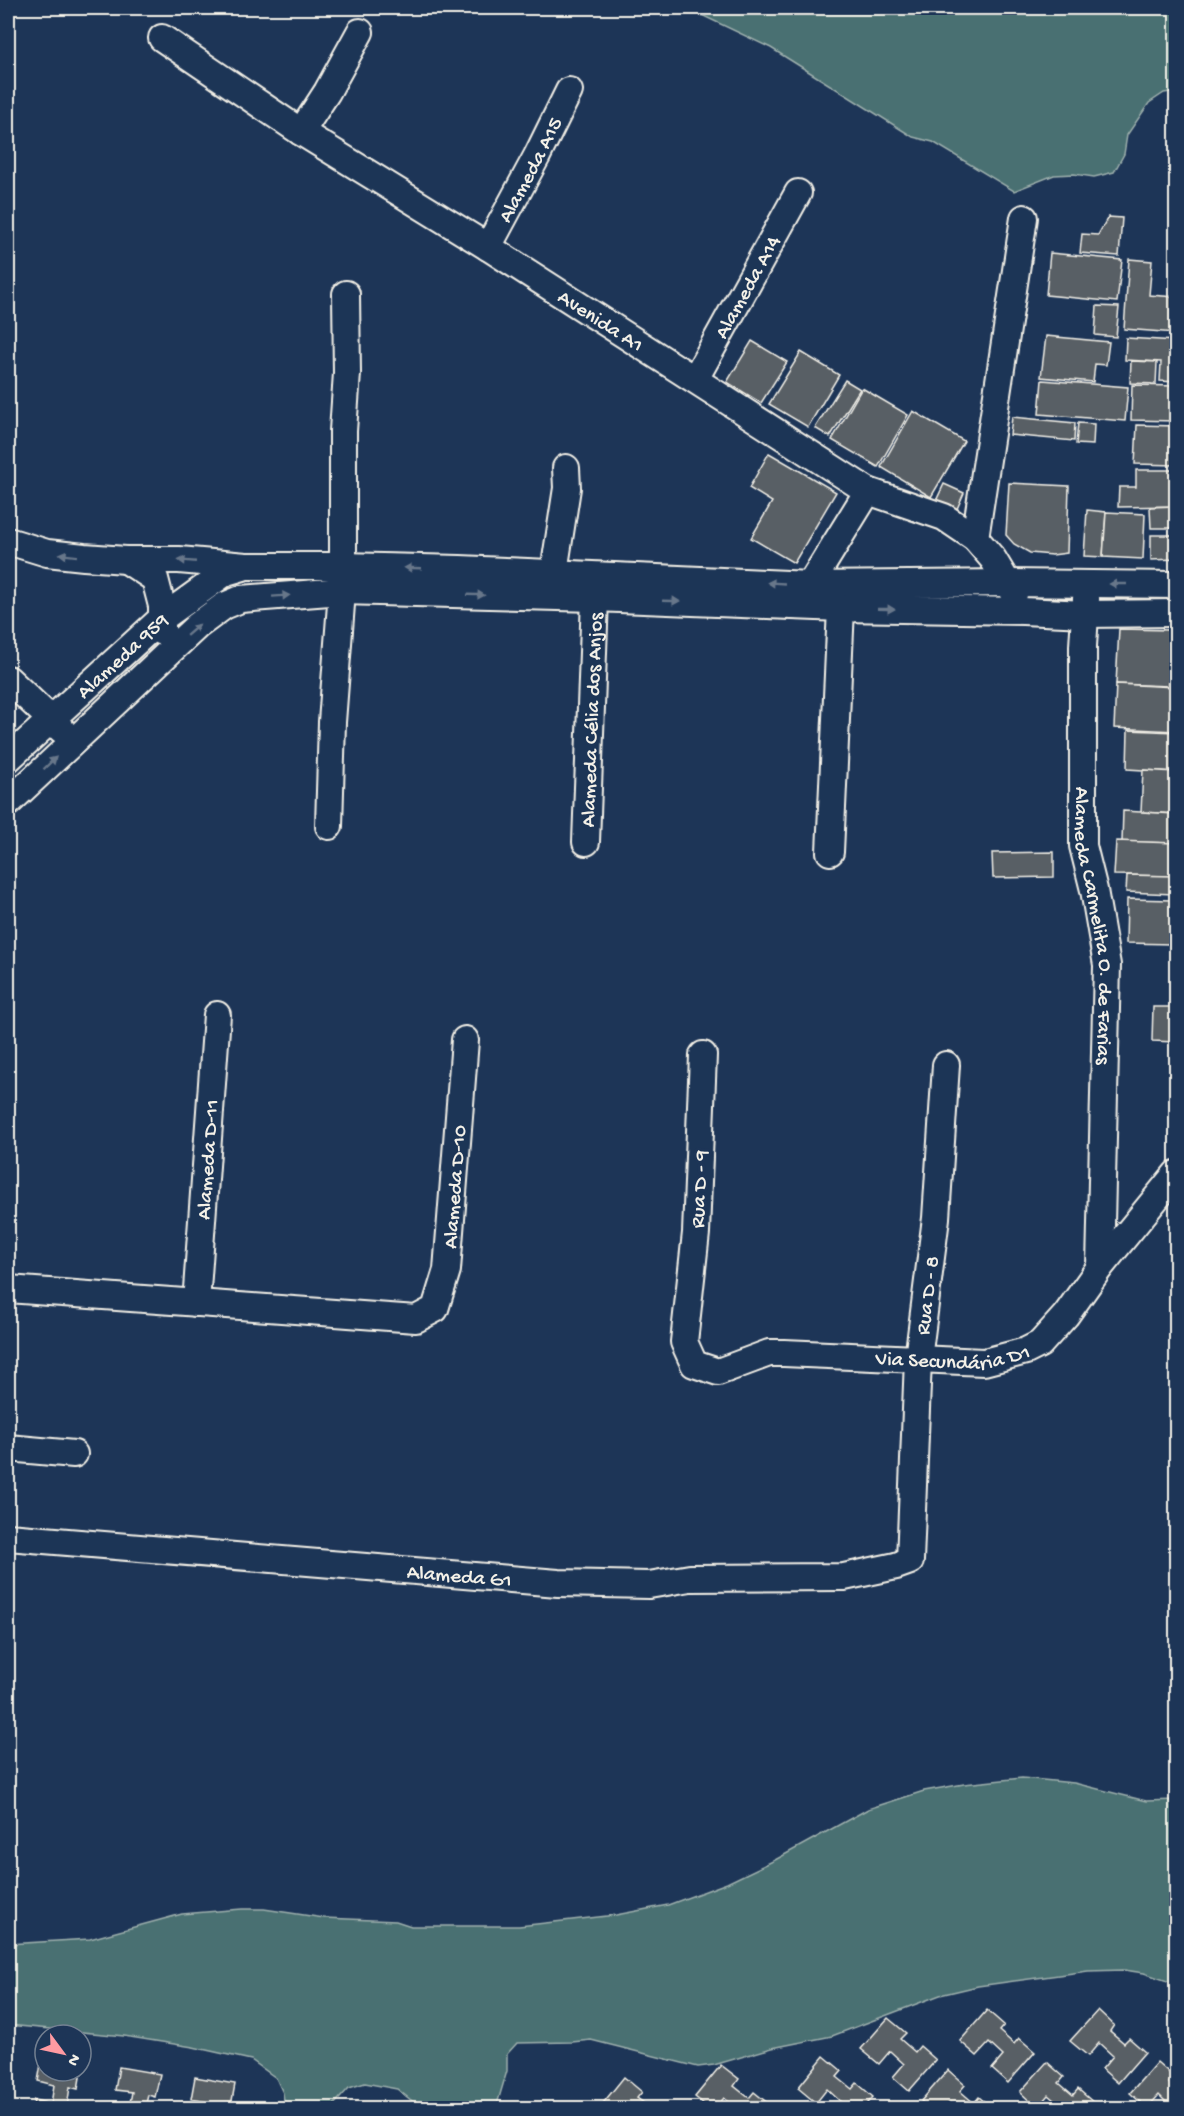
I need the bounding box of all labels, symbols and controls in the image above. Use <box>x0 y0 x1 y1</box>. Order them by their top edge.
street label: Alameda A15 <box>494 114 570 228</box>
street label: Alameda A14 <box>711 232 788 344</box>
street label: Avenida A1 <box>552 286 647 359</box>
one-way arrow <box>58 550 77 560</box>
one-way arrow <box>178 556 197 566</box>
one-way arrow <box>404 563 423 572</box>
one-way arrow <box>767 578 786 587</box>
one-way arrow <box>1109 579 1128 589</box>
one-way arrow <box>466 590 485 599</box>
one-way arrow <box>271 591 290 600</box>
one-way arrow <box>661 597 680 606</box>
one-way arrow <box>877 604 896 614</box>
street label: Alameda 959 <box>73 609 175 706</box>
street label: Alameda Célia dos Anjos <box>578 611 610 828</box>
one-way arrow <box>185 624 200 637</box>
one-way arrow <box>42 756 57 770</box>
street label: Alameda Carmelita O. de Farias <box>1066 787 1117 1066</box>
street label: Alameda D-11 <box>193 1099 227 1221</box>
street label: Alameda D-10 <box>440 1124 474 1250</box>
street label: Rua D - 9 <box>687 1149 716 1229</box>
street label: Rua D - 8 <box>912 1255 947 1337</box>
street label: Via Secundária D1 <box>874 1341 1033 1378</box>
street label: Alameda G1 <box>406 1561 513 1595</box>
north arrow <box>33 2023 93 2083</box>
text: N <box>62 2050 83 2069</box>

